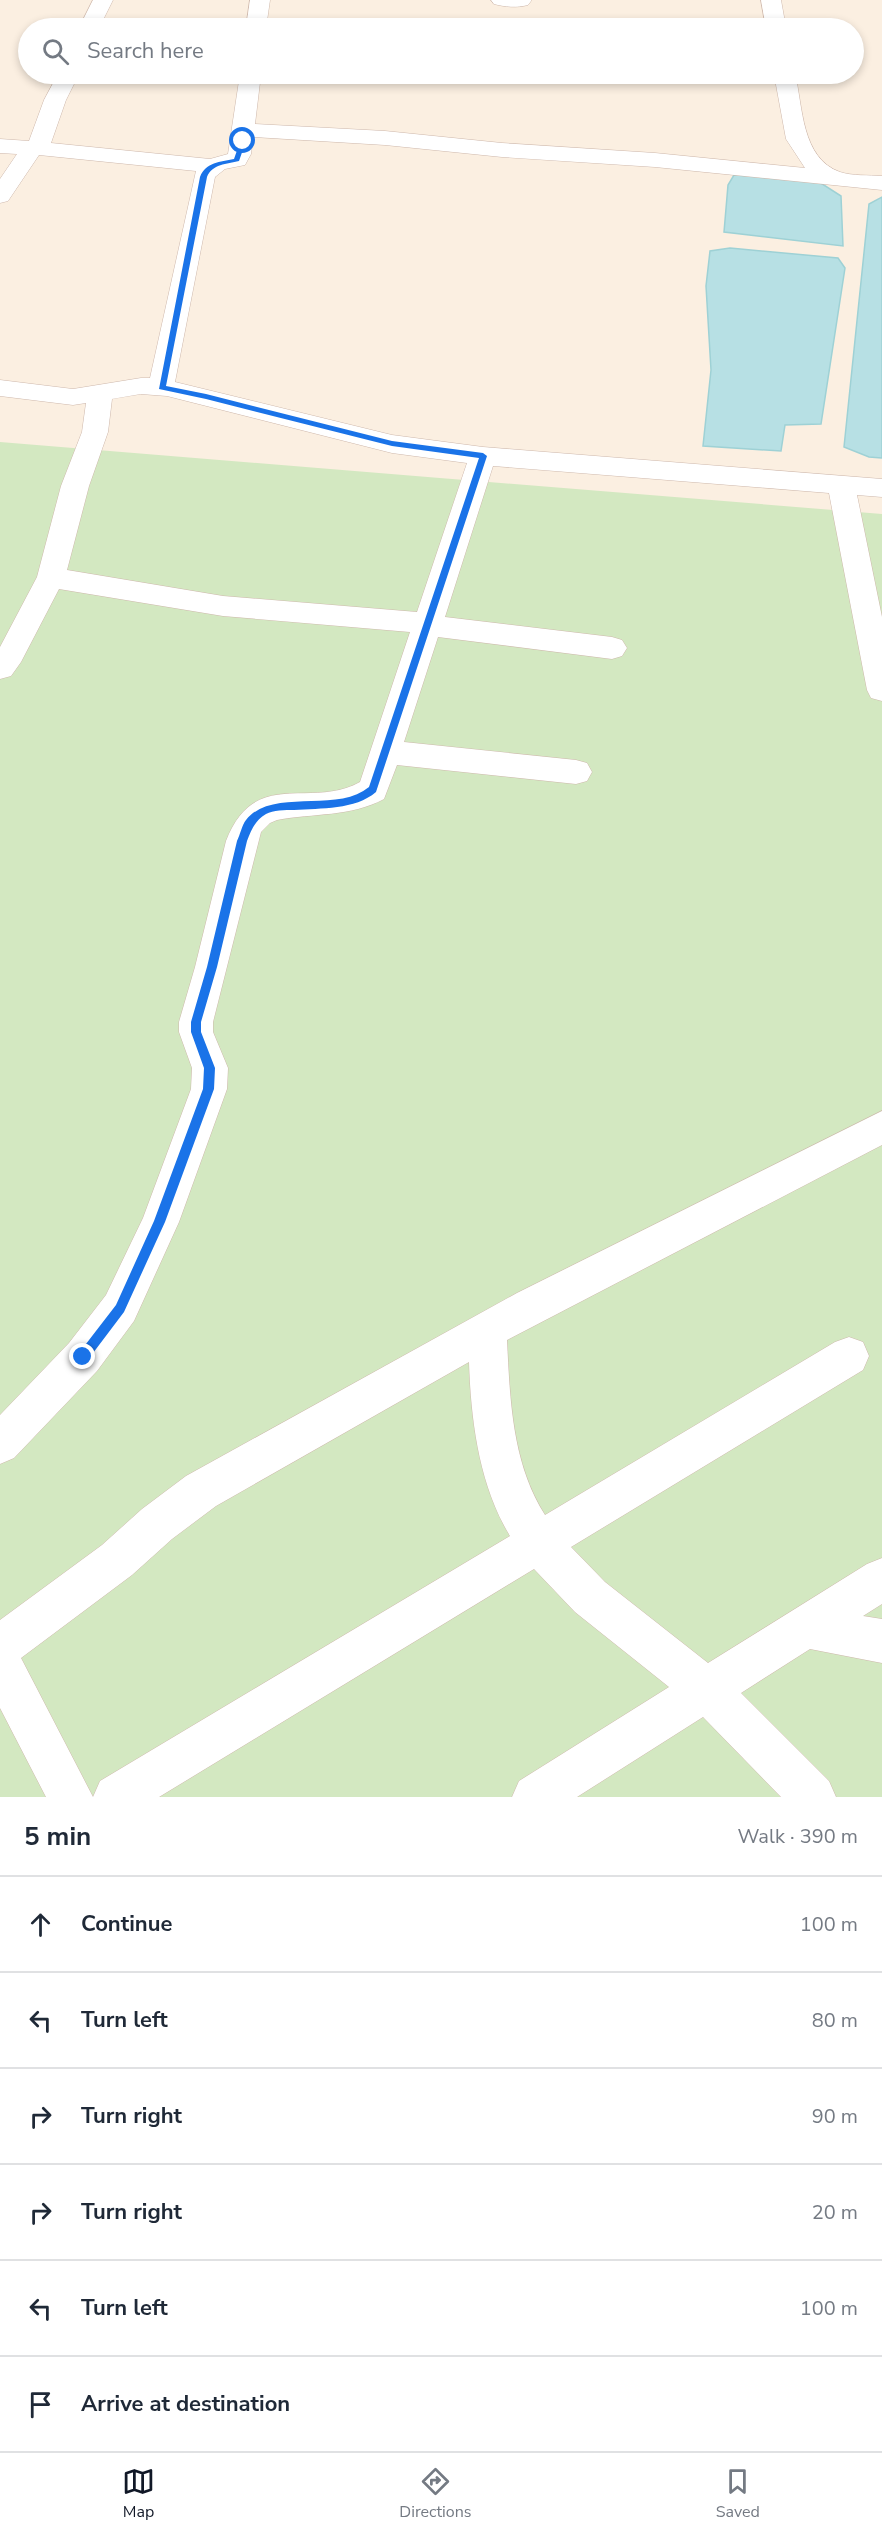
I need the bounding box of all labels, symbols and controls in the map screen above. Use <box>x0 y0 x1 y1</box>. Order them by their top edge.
search box <box>18 18 864 84</box>
icon: search <box>39 35 72 68</box>
text: Search here <box>87 36 204 66</box>
route start <box>229 127 255 153</box>
route end <box>69 1343 95 1369</box>
text: 5 min <box>24 1819 91 1854</box>
text: Walk · 390 m <box>738 1823 858 1850</box>
icon: ahead <box>24 1908 57 1941</box>
text: Continue <box>81 1909 172 1939</box>
text: 100 m <box>800 1911 858 1938</box>
icon: left <box>24 2004 57 2037</box>
text: Turn left <box>81 2005 168 2035</box>
text: 80 m <box>812 2007 858 2034</box>
icon: right <box>24 2100 57 2133</box>
text: Turn right <box>81 2101 182 2131</box>
text: 90 m <box>812 2103 858 2130</box>
icon: right <box>24 2196 57 2229</box>
text: Turn right <box>81 2197 182 2227</box>
text: 20 m <box>812 2199 858 2226</box>
icon: left <box>24 2292 57 2325</box>
text: Turn left <box>81 2293 168 2323</box>
text: 100 m <box>800 2295 858 2322</box>
icon: arrive <box>24 2388 57 2421</box>
text: Arrive at destination <box>81 2389 290 2419</box>
tab: Map <box>122 2465 155 2523</box>
tab: Directions <box>399 2465 471 2523</box>
tab: Saved <box>716 2465 760 2523</box>

